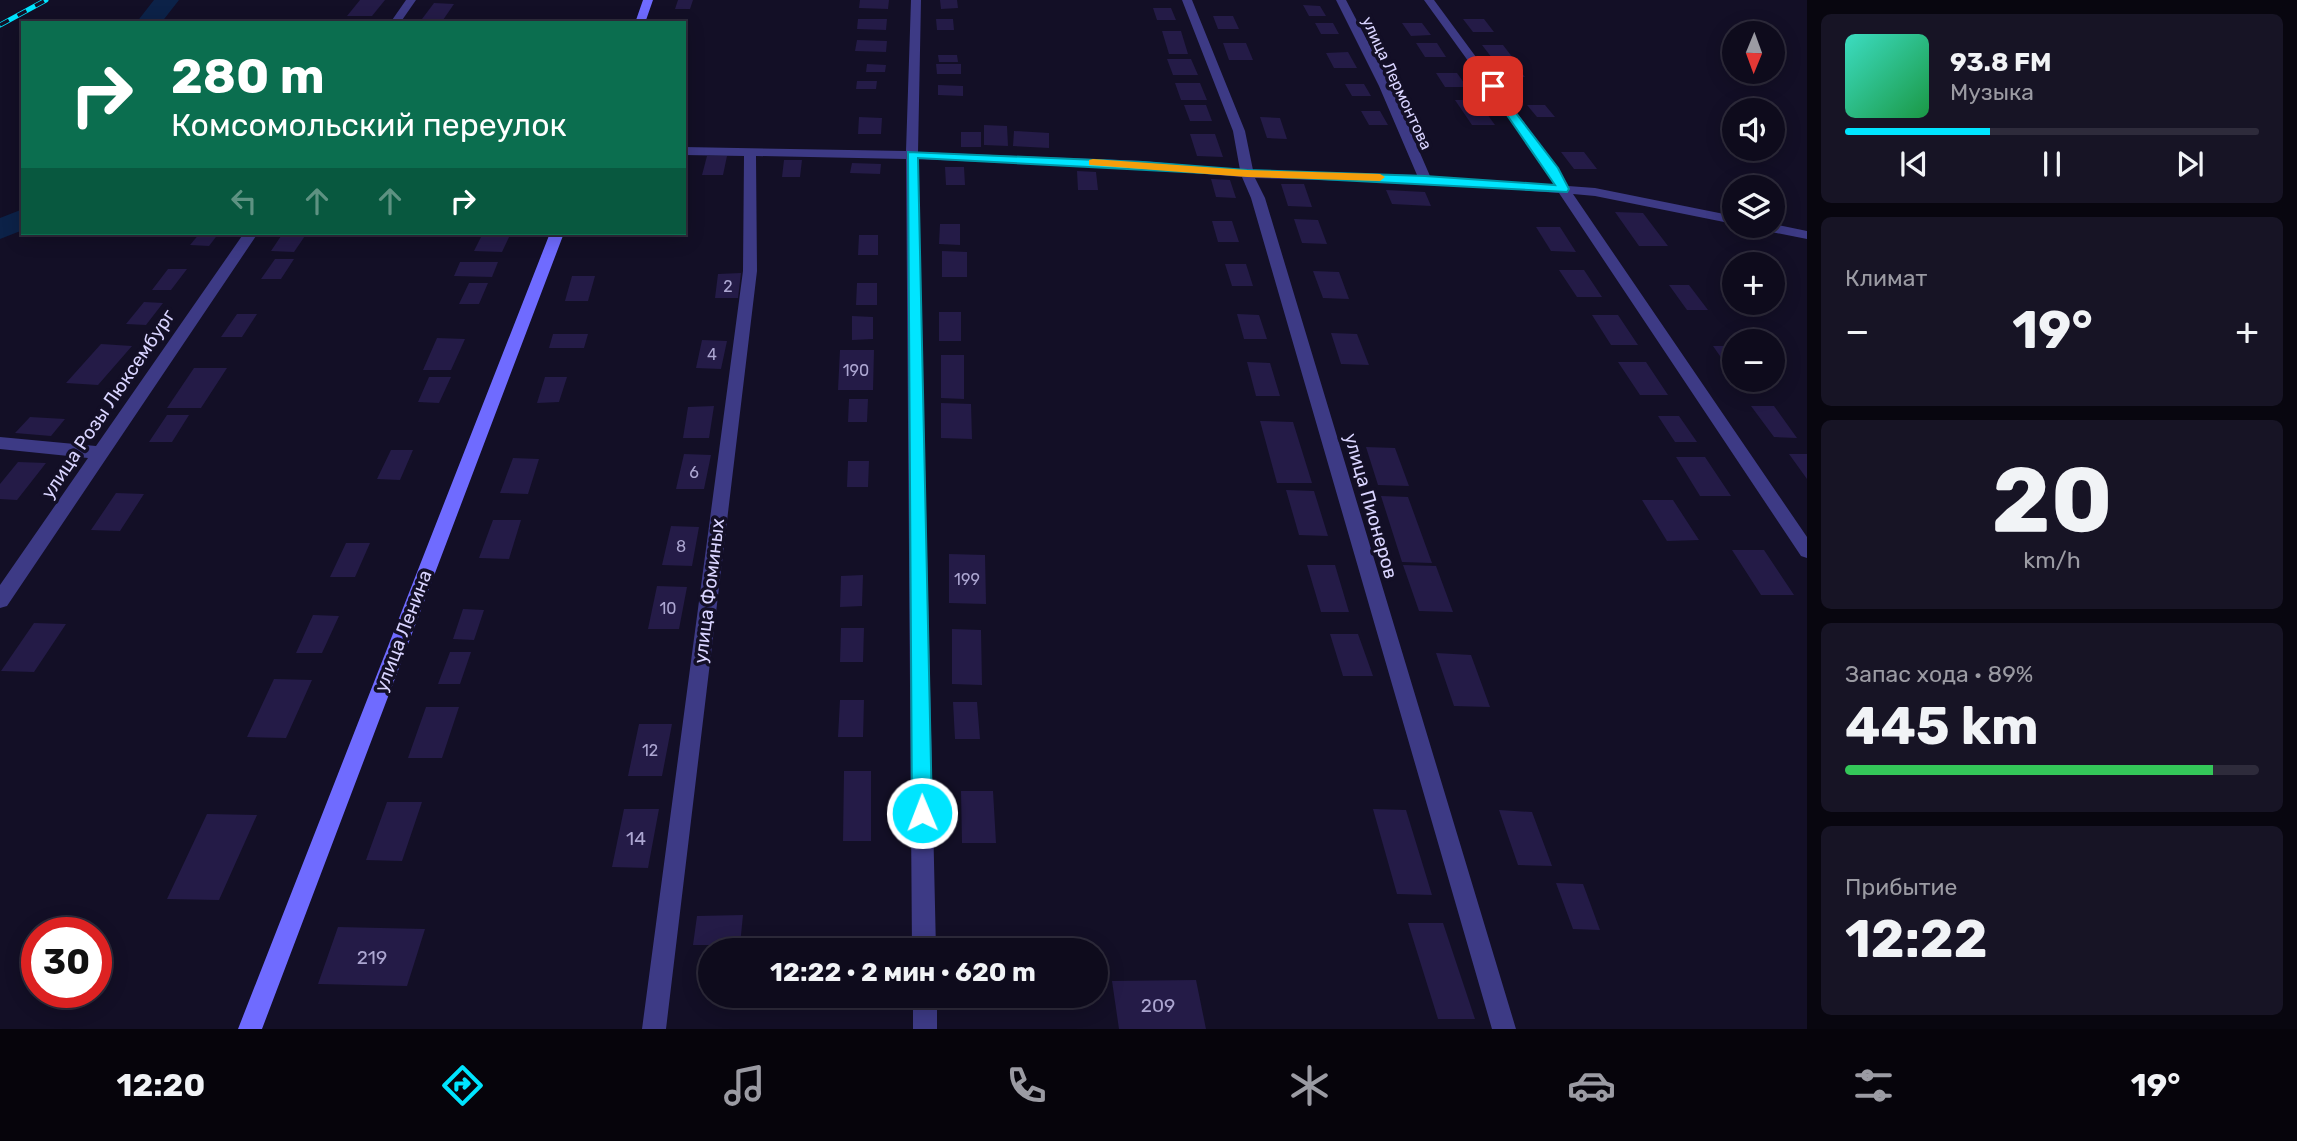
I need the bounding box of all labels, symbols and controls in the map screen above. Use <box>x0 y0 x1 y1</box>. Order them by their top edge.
street label: улица Лермонтова <box>1358 13 1436 153</box>
north arrow <box>1722 21 1785 84</box>
map controls <box>1722 21 1785 392</box>
text: 280 m <box>171 47 325 105</box>
text: 93.8 FM <box>1950 47 2052 78</box>
icon: right <box>56 49 147 140</box>
pin <box>1463 56 1523 116</box>
icon: arrive <box>1474 67 1512 105</box>
text: Музыка <box>1950 78 2034 106</box>
button: sound <box>1722 98 1785 161</box>
text: Комсомольский переулок <box>171 106 567 144</box>
icon: previous <box>1895 145 1933 183</box>
icon: pause <box>2033 145 2071 183</box>
icon: next <box>2171 145 2209 183</box>
button: layers <box>1722 175 1785 238</box>
icon: left <box>225 182 263 220</box>
icon: ahead <box>298 182 336 220</box>
icon: ahead <box>371 182 409 220</box>
icon: right <box>444 182 482 220</box>
button: + <box>1722 252 1785 315</box>
text: Климат <box>1845 264 1927 292</box>
house number: 2 <box>723 277 733 296</box>
text: 19° <box>2012 299 2093 361</box>
street label: улица Розы Люксембург <box>36 305 180 503</box>
text: − <box>1845 308 1870 354</box>
text: + <box>2235 308 2259 354</box>
button: − <box>1722 329 1785 392</box>
house number: 4 <box>707 345 717 364</box>
house number: 190 <box>843 361 869 380</box>
street label: улица Пионеров <box>1339 431 1403 581</box>
text: 20 <box>1991 446 2113 554</box>
house number: 6 <box>689 463 699 482</box>
street label: улица Фоминых <box>689 517 729 665</box>
house number: 8 <box>676 537 686 556</box>
text: km/h <box>2023 546 2081 574</box>
street label: улица Ленина <box>369 567 437 695</box>
house number: 199 <box>954 570 980 589</box>
house number: 10 <box>659 599 677 618</box>
text: Запас хода · 89% <box>1845 660 2033 688</box>
text: 445 km <box>1845 695 2039 757</box>
house number: 12 <box>642 741 658 760</box>
position arrow <box>885 776 959 850</box>
house number: 14 <box>626 827 646 850</box>
text: Прибытие <box>1845 873 1957 901</box>
text: 12:22 <box>1845 908 1987 970</box>
speed limit sign: 30 <box>21 917 112 1008</box>
house number: 219 <box>357 946 387 969</box>
text: 12:22 · 2 мин · 620 m <box>770 957 1036 988</box>
house number: 209 <box>1141 994 1175 1017</box>
icon: directions <box>438 1061 487 1110</box>
icon: music <box>720 1061 769 1110</box>
icon: phone <box>1002 1061 1051 1110</box>
icon: climate <box>1285 1061 1334 1110</box>
icon: car <box>1567 1061 1616 1110</box>
icon: filters <box>1849 1061 1898 1110</box>
text: 12:20 <box>117 1066 205 1104</box>
text: 19° <box>2131 1066 2180 1104</box>

